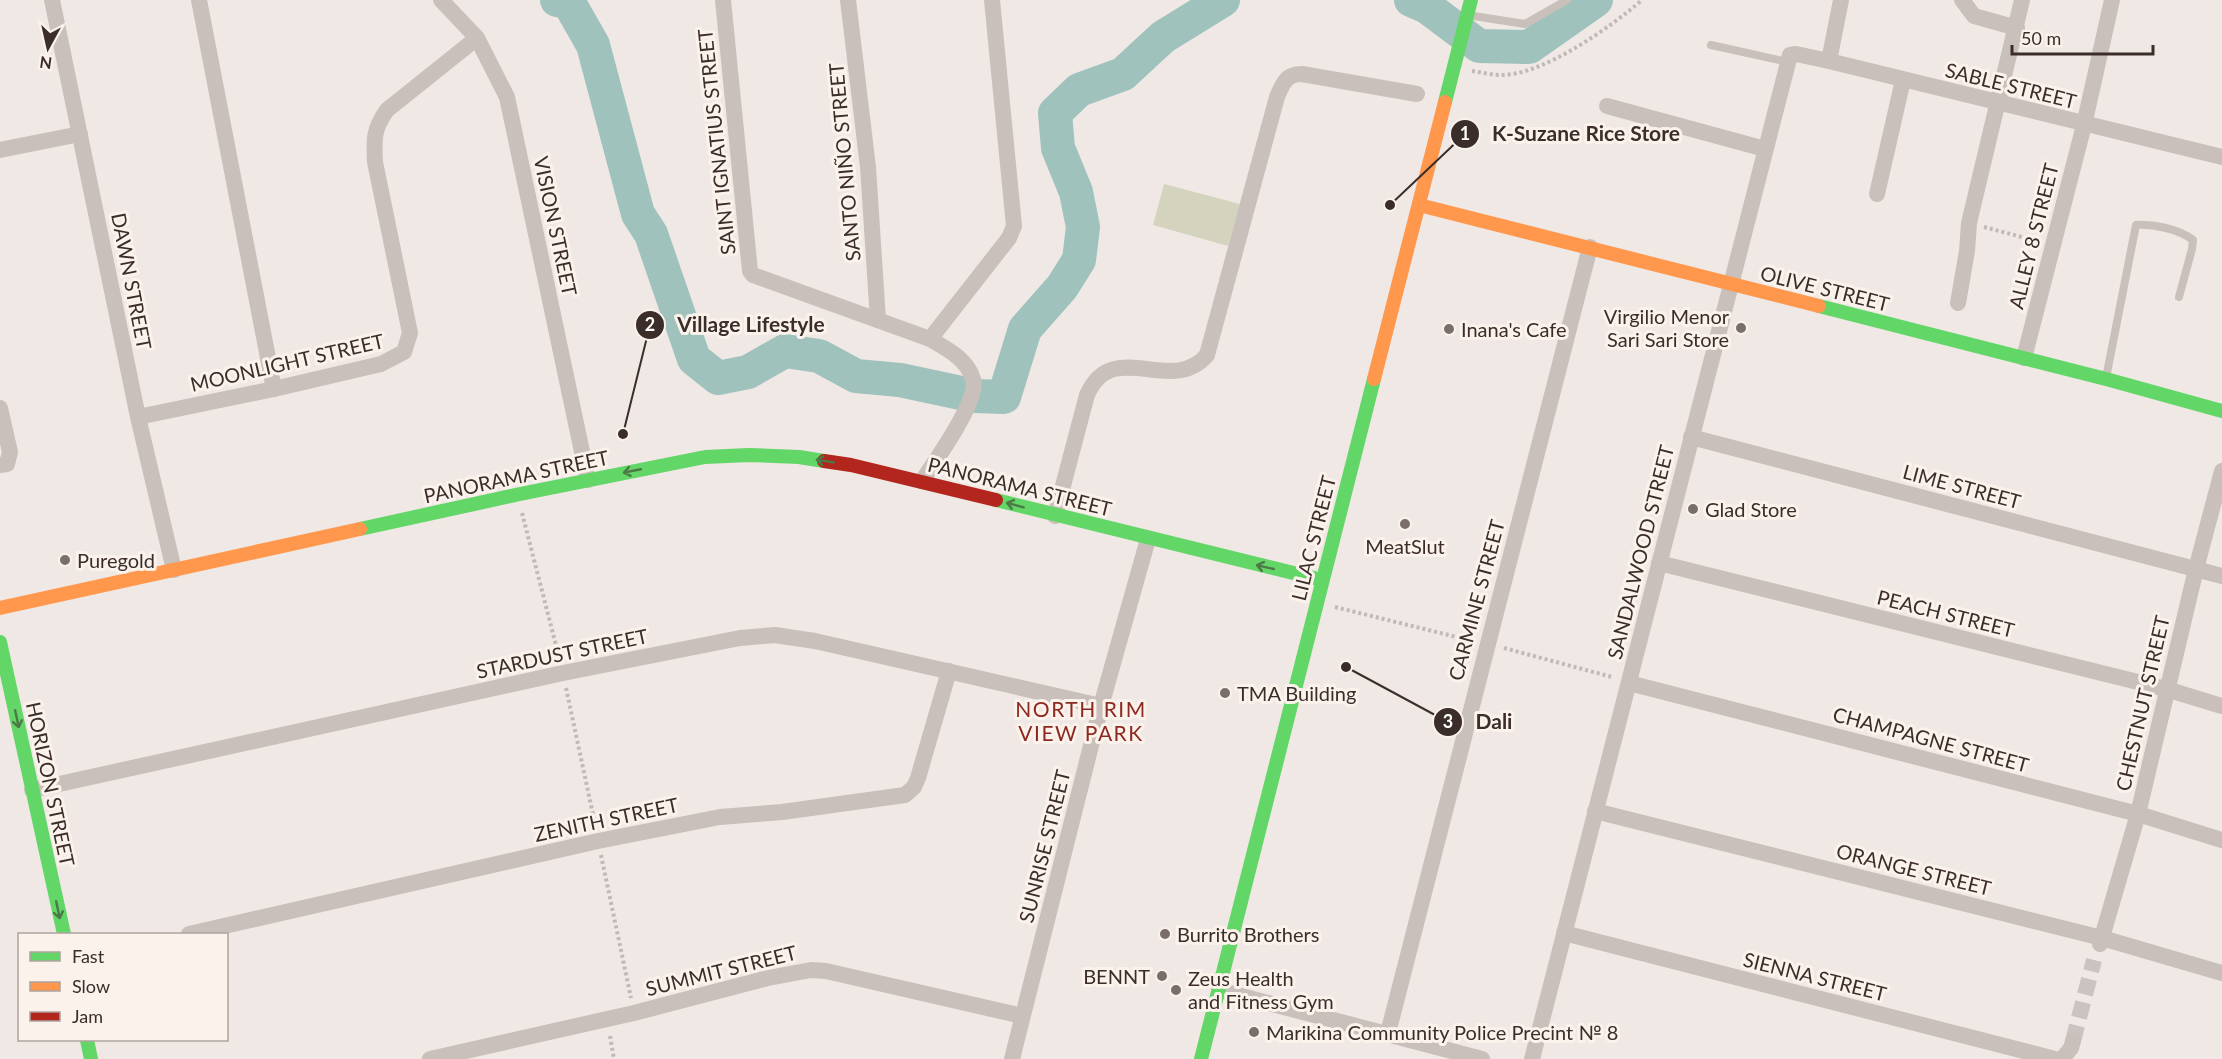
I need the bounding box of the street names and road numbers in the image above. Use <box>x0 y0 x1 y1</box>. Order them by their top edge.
street label: SAINT IGNATIUS STREET <box>692 28 740 256</box>
street label: SABLE STREET <box>1943 57 2079 113</box>
street label: SANTO NIÑO STREET <box>823 62 865 262</box>
street label: VISION STREET <box>529 154 583 298</box>
street label: ALLEY 8 STREET <box>2003 161 2063 311</box>
street label: DAWN STREET <box>107 211 157 352</box>
street label: OLIVE STREET <box>1758 260 1892 316</box>
street label: MOONLIGHT STREET <box>188 328 386 396</box>
street label: SANDALWOOD STREET <box>1602 442 1678 661</box>
street label: PANORAMA STREET <box>421 445 611 507</box>
street label: PANORAMA STREET <box>926 452 1115 520</box>
street label: LIME STREET <box>1900 459 2024 513</box>
street label: LILAC STREET <box>1286 473 1340 603</box>
street label: CARMINE STREET <box>1443 517 1509 683</box>
street label: PEACH STREET <box>1875 584 2017 642</box>
street label: CHESTNUT STREET <box>2110 613 2174 793</box>
street label: STARDUST STREET <box>474 623 650 683</box>
street label: HORIZON STREET <box>22 700 80 869</box>
street label: CHAMPAGNE STREET <box>1831 701 2032 777</box>
street label: SUNRISE STREET <box>1013 767 1075 925</box>
street label: ZENITH STREET <box>532 792 680 846</box>
street label: ORANGE STREET <box>1834 838 1994 900</box>
street label: SUMMIT STREET <box>643 940 799 1000</box>
street label: SIENNA STREET <box>1741 947 1889 1005</box>

